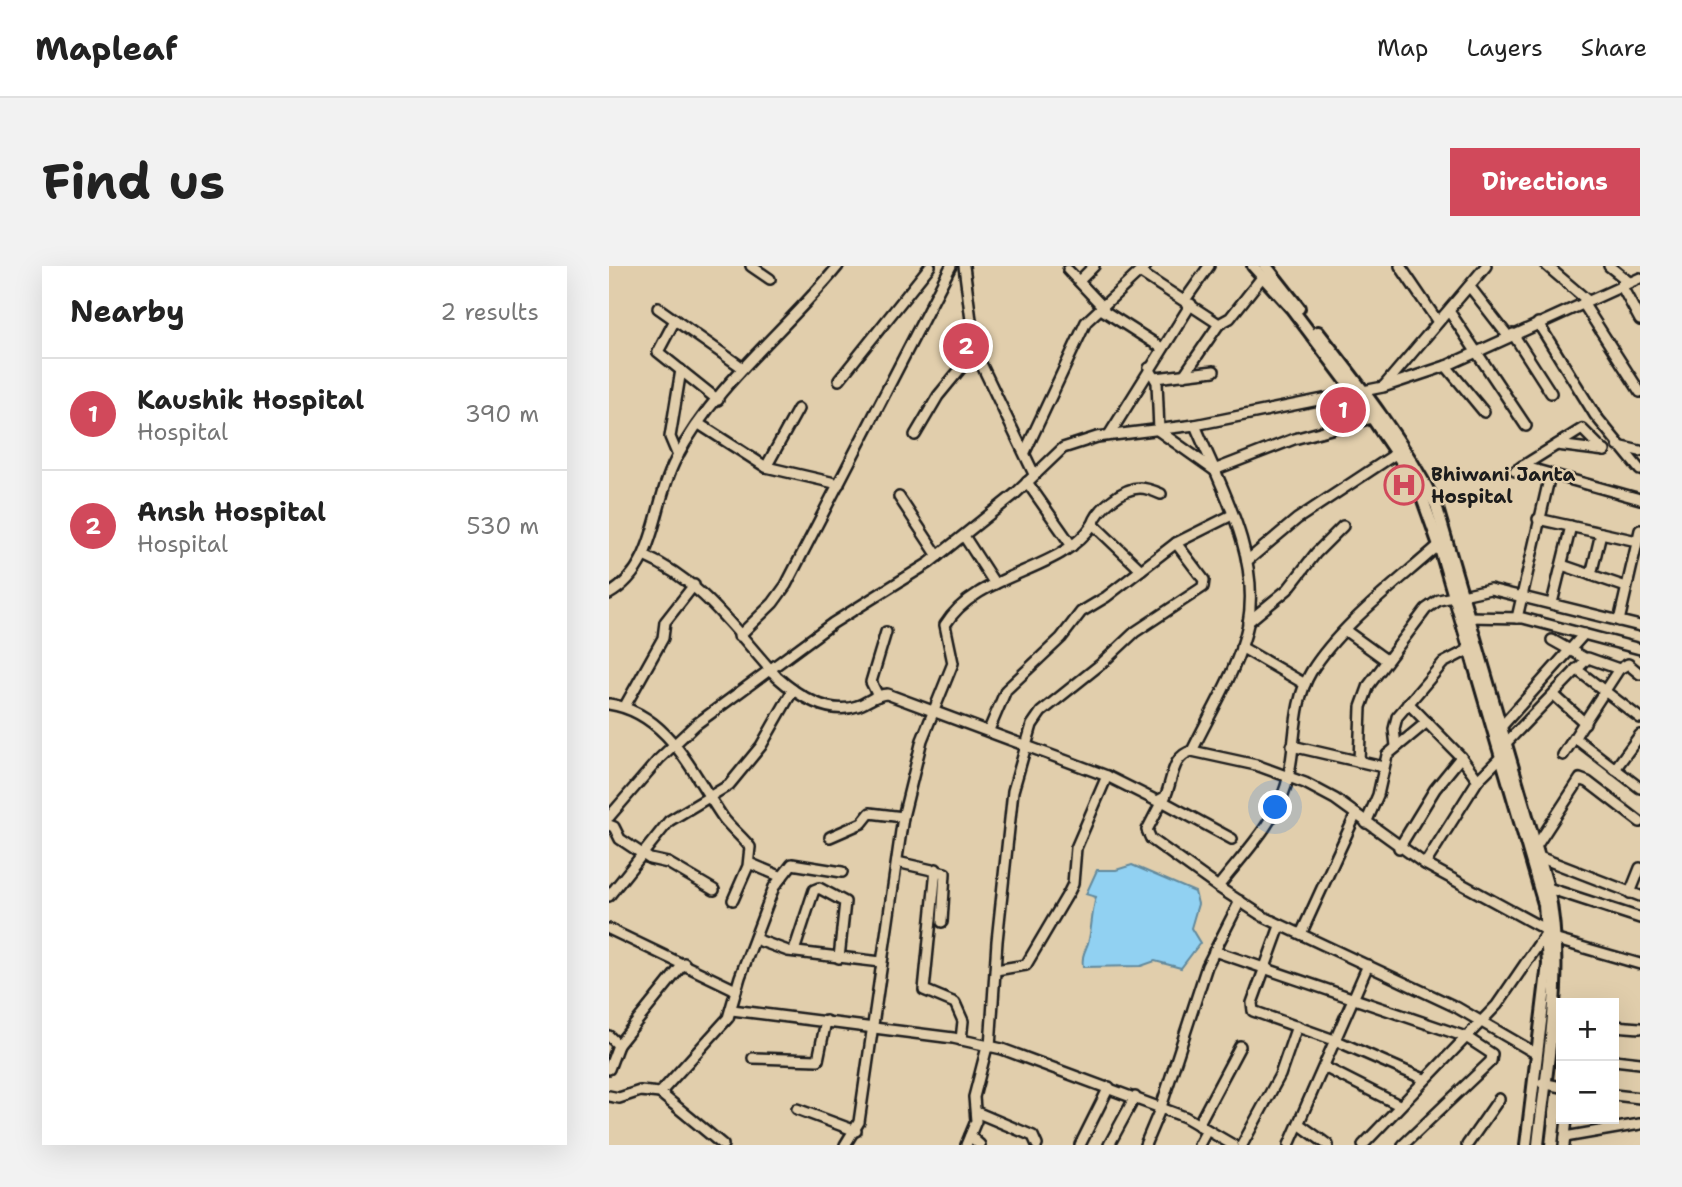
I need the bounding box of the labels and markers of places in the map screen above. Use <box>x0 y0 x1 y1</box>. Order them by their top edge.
pin: 2 <box>943 320 989 372</box>
pin: 1 <box>1320 384 1366 436</box>
place label: Bhiwani Janta Hospital <box>1431 462 1576 509</box>
hospital icon: Bhiwani Janta Hospital <box>1383 464 1425 506</box>

